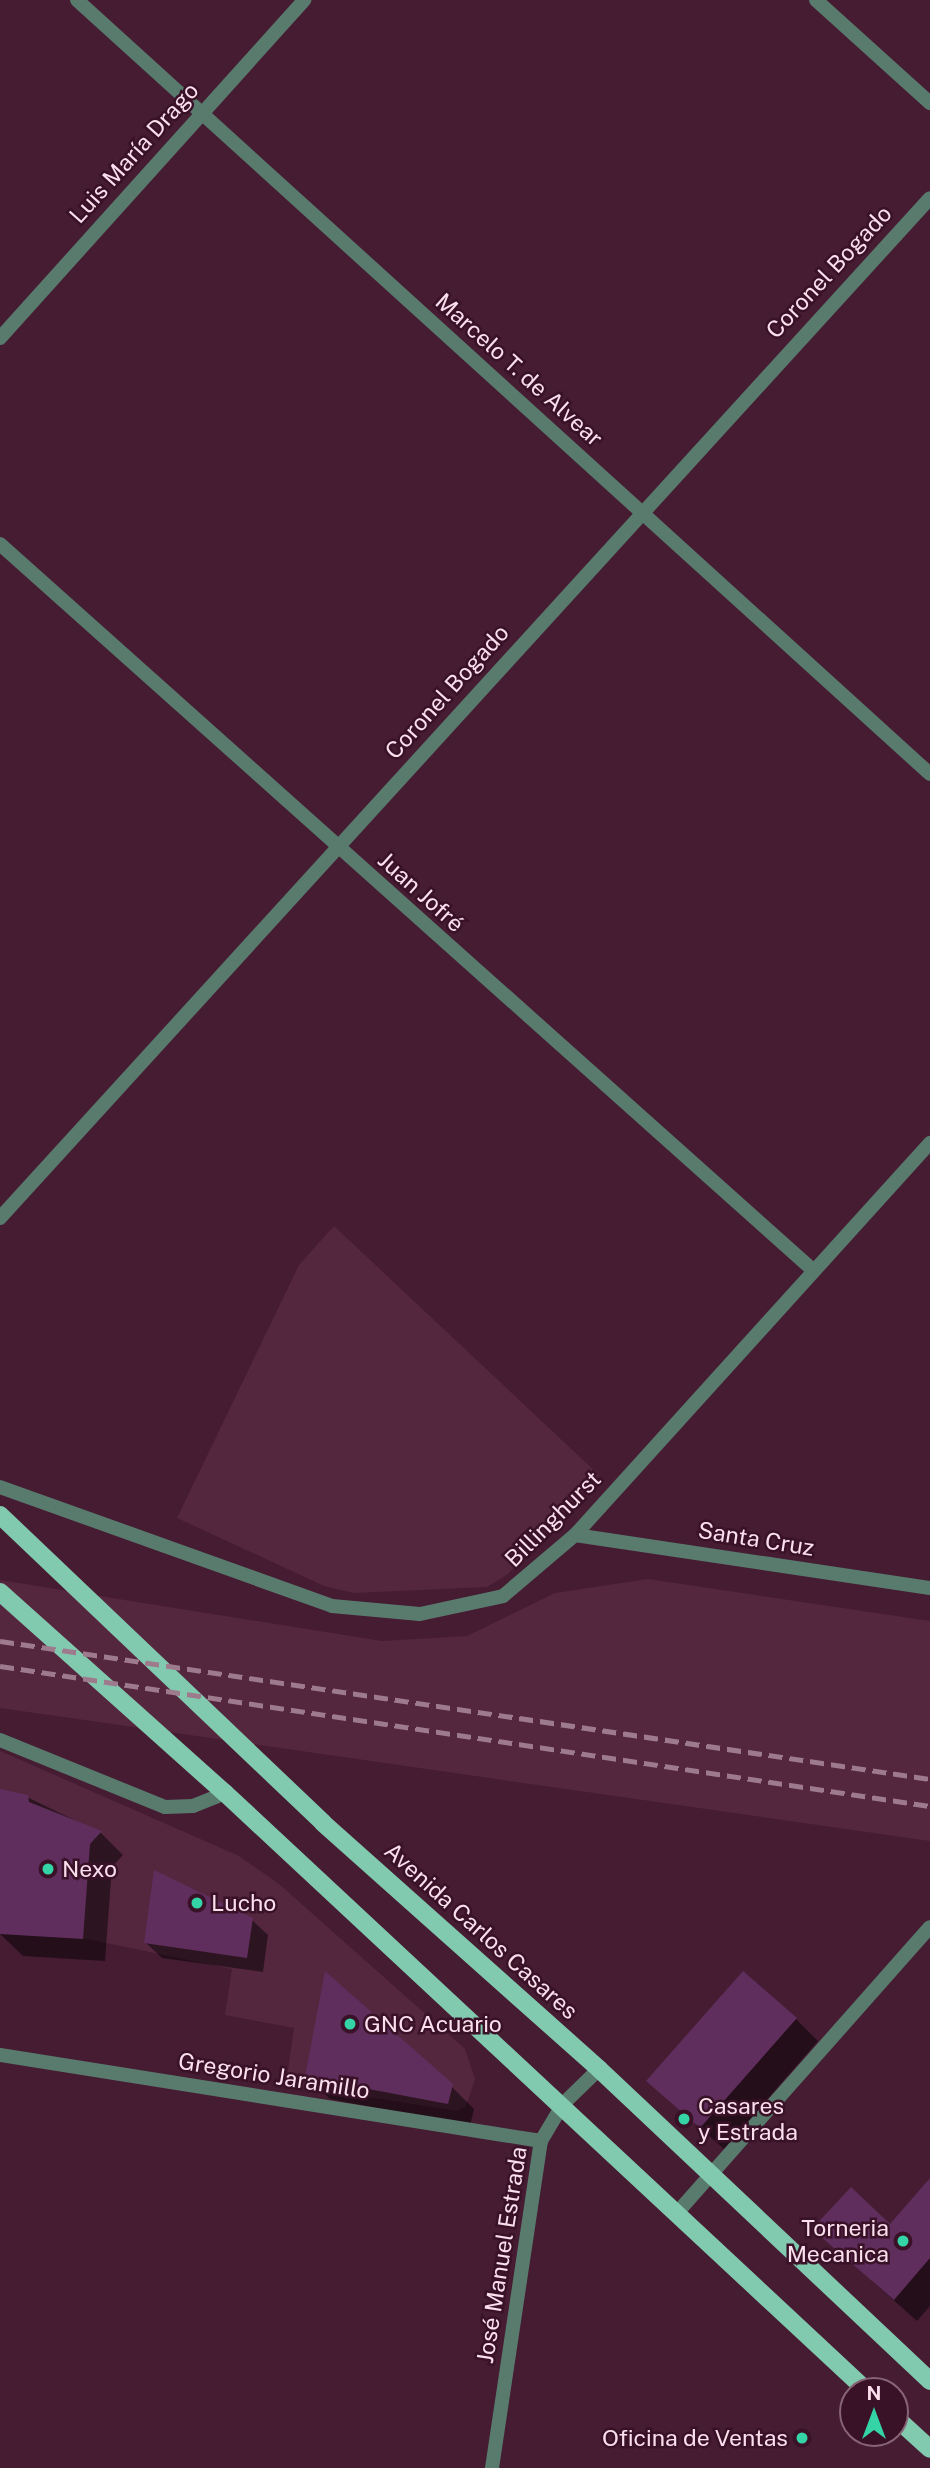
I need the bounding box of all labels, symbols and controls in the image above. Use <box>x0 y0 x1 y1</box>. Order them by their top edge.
street label: Luis María Drago <box>64 77 204 229</box>
street label: Coronel Bogado <box>760 200 898 344</box>
street label: Marcelo T. de Alvear <box>429 287 609 453</box>
street label: Coronel Bogado <box>379 619 515 765</box>
street label: Juan Jofré <box>372 846 470 938</box>
street label: Billinghurst <box>499 1465 607 1573</box>
street label: Santa Cruz <box>696 1516 816 1562</box>
street label: Avenida Carlos Casares <box>379 1837 583 2025</box>
place label: Nexo <box>62 1855 117 1883</box>
marker: Nexo <box>40 1861 56 1877</box>
place label: Lucho <box>211 1889 276 1917</box>
marker: Lucho <box>189 1895 205 1911</box>
place label: GNC Acuario <box>364 2010 502 2038</box>
marker: GNC Acuario <box>342 2016 358 2032</box>
street label: Gregorio Jaramillo <box>176 2047 372 2105</box>
place label: Casares y Estrada <box>698 2092 798 2146</box>
marker: Casares y Estrada <box>676 2111 692 2127</box>
street label: José Manuel Estrada <box>471 2144 533 2366</box>
place label: Torneria Mecanica <box>787 2214 889 2268</box>
marker: Torneria Mecanica <box>895 2233 911 2249</box>
north arrow <box>839 2377 909 2447</box>
text: N <box>867 2382 881 2404</box>
place label: Oficina de Ventas <box>601 2424 788 2452</box>
marker: Oficina de Ventas <box>794 2430 810 2446</box>

